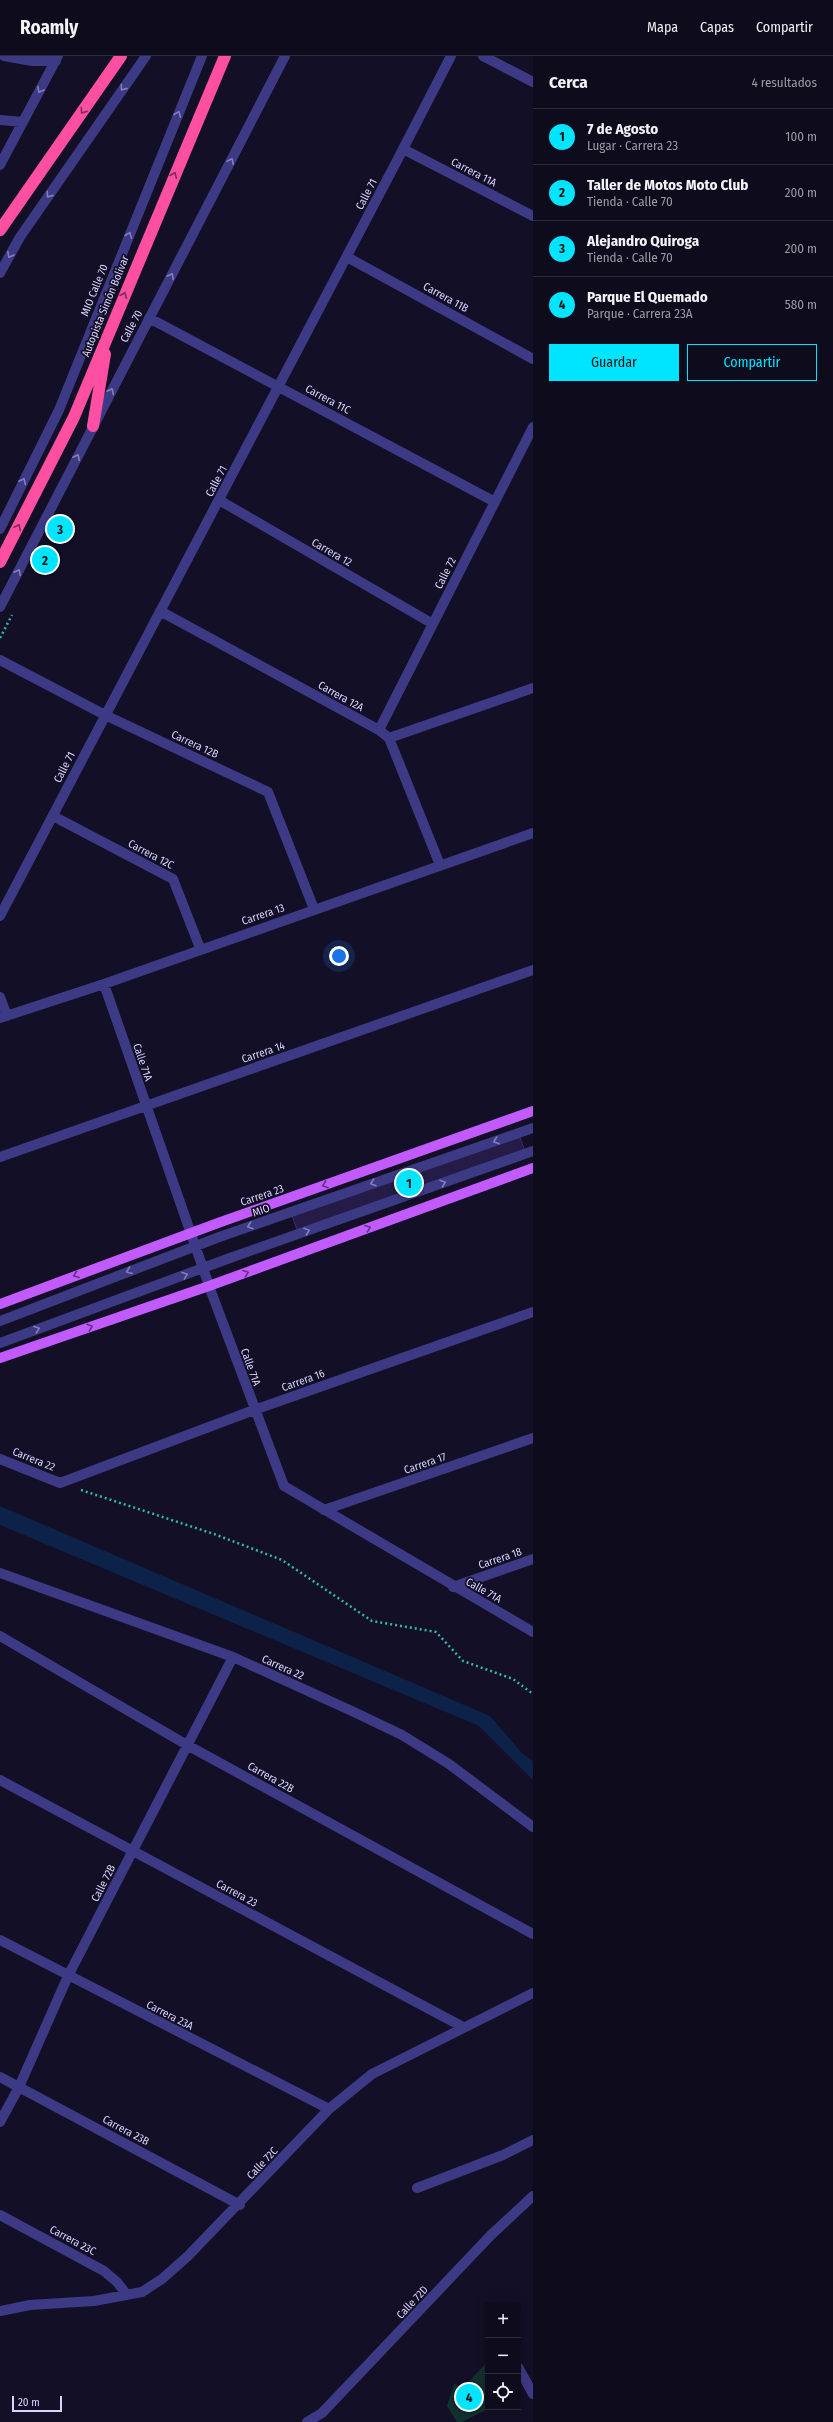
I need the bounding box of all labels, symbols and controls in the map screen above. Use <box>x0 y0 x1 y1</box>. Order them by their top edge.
text: Roamly <box>20 16 78 39</box>
text: Mapa <box>647 19 678 36</box>
text: Capas <box>700 19 734 36</box>
text: Compartir <box>756 19 813 36</box>
text: Cerca <box>549 72 588 93</box>
text: 4 resultados <box>751 75 817 90</box>
one-way arrow <box>121 84 128 91</box>
one-way arrow <box>37 86 44 93</box>
one-way arrow <box>80 107 88 114</box>
one-way arrow <box>173 111 181 119</box>
text: 7 de Agosto <box>587 120 658 138</box>
text: 1 <box>559 129 565 144</box>
text: 100 m <box>785 129 817 144</box>
text: Lugar · Carrera 23 <box>587 138 678 153</box>
street label: Carrera 11A <box>449 155 499 190</box>
one-way arrow <box>226 157 233 165</box>
one-way arrow <box>169 171 177 179</box>
text: Taller de Motos Moto Club <box>587 176 748 194</box>
street label: Calle 71 <box>353 177 380 212</box>
text: 2 <box>559 185 565 200</box>
text: 200 m <box>785 185 817 200</box>
one-way arrow <box>46 191 54 198</box>
text: Tienda · Calle 70 <box>587 194 673 209</box>
one-way arrow <box>124 231 132 239</box>
text: Alejandro Quiroga <box>587 232 699 250</box>
text: 3 <box>559 241 565 256</box>
text: 200 m <box>785 241 817 256</box>
text: Tienda · Calle 70 <box>587 250 673 265</box>
one-way arrow <box>8 251 15 258</box>
street label: Autopista Simón Bolívar <box>79 254 132 359</box>
street label: MIO Calle 70 <box>78 262 111 318</box>
one-way arrow <box>166 273 174 280</box>
street label: Carrera 11B <box>421 280 471 315</box>
text: Parque El Quemado <box>587 288 708 306</box>
one-way arrow <box>119 291 127 298</box>
text: 4 <box>559 297 565 312</box>
text: 580 m <box>785 297 817 312</box>
text: Parque · Carrera 23A <box>587 306 693 321</box>
street label: Calle 70 <box>118 308 145 345</box>
button: Guardar <box>549 344 679 381</box>
button: Compartir <box>687 344 817 381</box>
street label: Carrera 11C <box>303 382 353 417</box>
one-way arrow <box>106 388 114 396</box>
one-way arrow <box>72 454 80 461</box>
street label: Calle 71 <box>203 464 230 499</box>
one-way arrow <box>18 478 26 486</box>
pin: 3 <box>47 514 73 544</box>
one-way arrow <box>13 524 21 532</box>
street label: Carrera 12 <box>309 536 354 569</box>
pin: 2 <box>32 545 58 575</box>
street label: Calle 72 <box>432 555 459 591</box>
one-way arrow <box>13 569 21 577</box>
street label: Carrera 12A <box>316 679 366 714</box>
street label: Carrera 12B <box>169 728 220 761</box>
street label: Calle 71 <box>51 750 78 785</box>
street label: Carrera 12C <box>126 837 176 872</box>
street label: Carrera 13 <box>240 901 286 928</box>
your location <box>329 946 349 966</box>
street label: Carrera 14 <box>240 1039 287 1066</box>
street label: Calle 71A <box>130 1042 155 1083</box>
one-way arrow <box>493 1136 500 1145</box>
pin: 1 <box>396 1168 422 1198</box>
one-way arrow <box>370 1179 377 1187</box>
one-way arrow <box>440 1179 447 1188</box>
one-way arrow <box>321 1180 328 1189</box>
street label: Carrera 23 <box>239 1182 286 1209</box>
street label: MIO <box>251 1201 272 1219</box>
one-way arrow <box>247 1221 254 1230</box>
one-way arrow <box>364 1224 371 1233</box>
one-way arrow <box>304 1227 311 1236</box>
one-way arrow <box>125 1267 132 1275</box>
one-way arrow <box>242 1269 249 1277</box>
one-way arrow <box>72 1271 79 1279</box>
one-way arrow <box>181 1271 188 1279</box>
one-way arrow <box>86 1323 93 1332</box>
one-way arrow <box>33 1326 40 1334</box>
street label: Calle 71A <box>238 1347 263 1388</box>
street label: Carrera 16 <box>280 1367 327 1394</box>
street label: Carrera 22 <box>11 1445 57 1474</box>
street label: Carrera 17 <box>402 1450 449 1477</box>
street label: Carrera 18 <box>477 1545 524 1572</box>
street label: Calle 71A <box>464 1575 504 1606</box>
street label: Carrera 22 <box>260 1652 306 1683</box>
street label: Carrera 22B <box>245 1759 296 1795</box>
street label: Calle 72B <box>89 1863 118 1904</box>
street label: Carrera 23 <box>214 1877 260 1910</box>
street label: Carrera 23A <box>144 1998 196 2033</box>
street label: Carrera 23B <box>100 2113 151 2148</box>
street label: Calle 72C <box>244 2144 281 2182</box>
street label: Carrera 23C <box>47 2223 98 2258</box>
street label: Calle 72D <box>394 2283 431 2321</box>
map controls <box>485 2302 521 2410</box>
button: + <box>485 2302 521 2338</box>
button: − <box>485 2338 521 2374</box>
button: locate <box>485 2374 521 2410</box>
pin: 4 <box>456 2382 482 2412</box>
scale bar <box>12 2394 62 2413</box>
text: 20 m <box>18 2396 40 2409</box>

